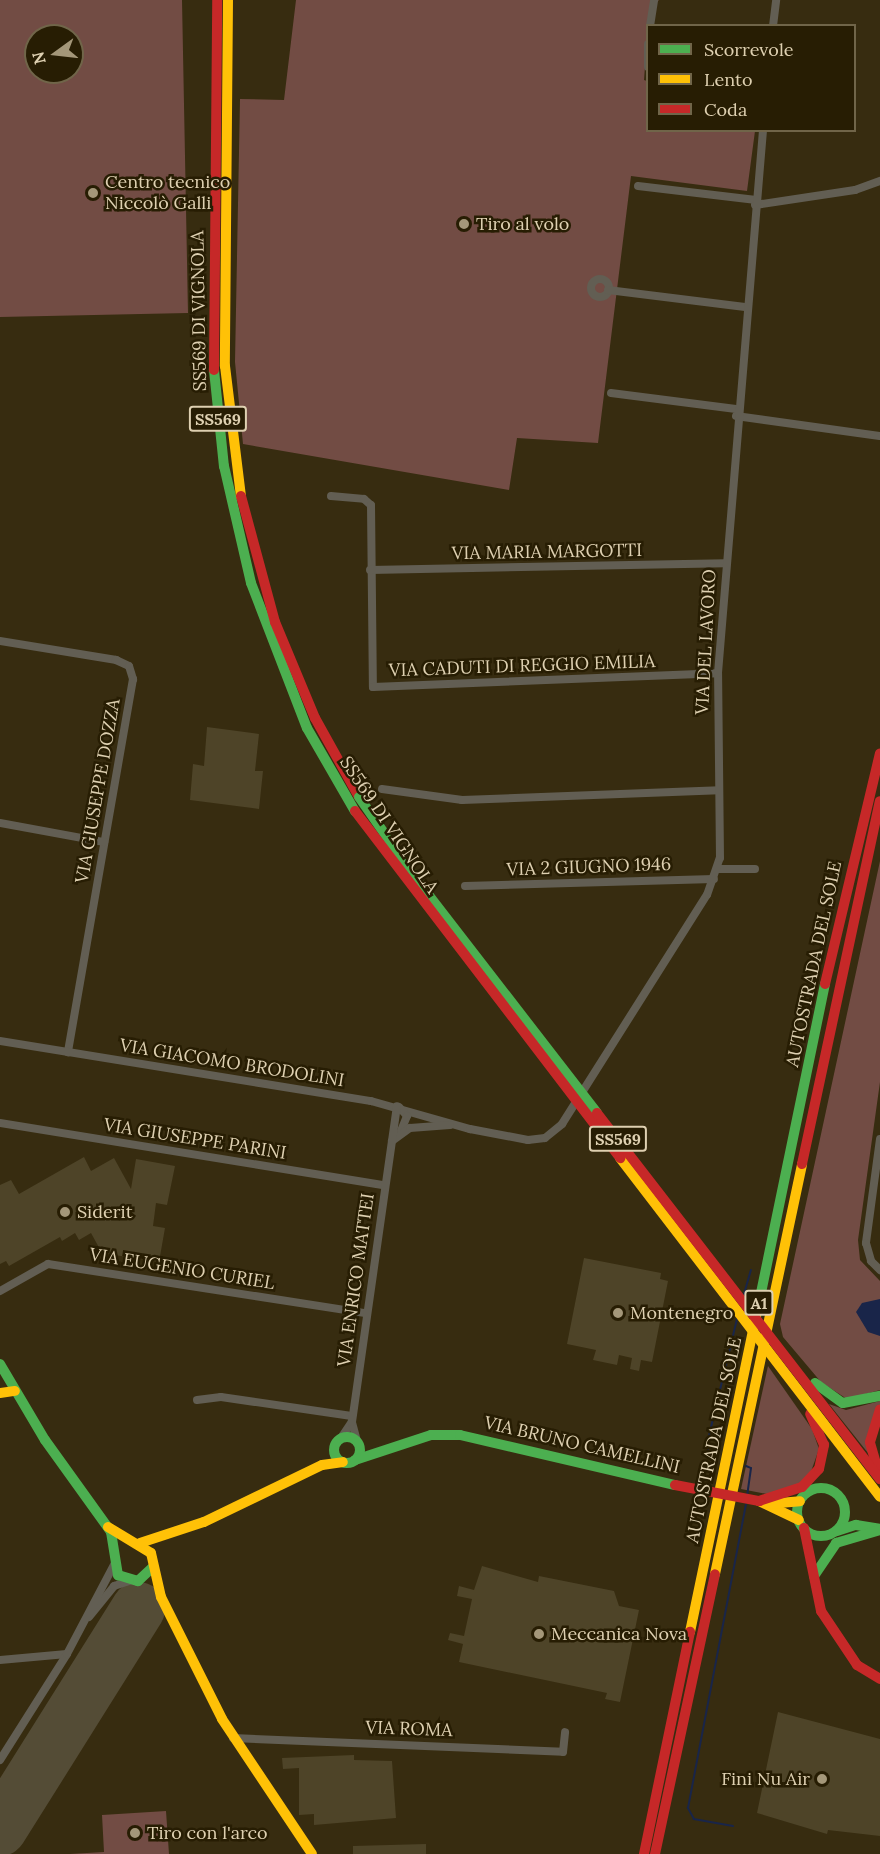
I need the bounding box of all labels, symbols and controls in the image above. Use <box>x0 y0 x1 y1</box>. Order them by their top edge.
north arrow <box>24 24 84 84</box>
legend <box>646 24 856 132</box>
text: Scorrevole <box>704 38 794 61</box>
text: N <box>27 50 50 67</box>
text: Lento <box>704 68 752 91</box>
text: Coda <box>704 98 747 121</box>
place label: Centro tecnico Niccolò Galli <box>105 172 230 214</box>
marker: Centro tecnico Niccolò Galli <box>86 186 100 200</box>
place label: Tiro al volo <box>476 213 569 235</box>
marker: Tiro al volo <box>457 217 471 231</box>
street label: SS569 DI VIGNOLA <box>187 230 211 392</box>
road number: SS569 <box>188 406 248 432</box>
street label: VIA MARIA MARGOTTI <box>452 540 642 564</box>
street label: VIA DEL LAVORO <box>691 569 721 715</box>
street label: VIA CADUTI DI REGGIO EMILIA <box>388 651 656 681</box>
street label: VIA GIUSEPPE DOZZA <box>71 697 125 885</box>
street label: SS569 DI VIGNOLA <box>335 752 443 898</box>
street label: VIA 2 GIUGNO 1946 <box>506 853 672 881</box>
street label: AUTOSTRADA DEL SOLE <box>782 859 846 1069</box>
street label: VIA GIACOMO BRODOLINI <box>118 1035 346 1091</box>
street label: VIA GIUSEPPE PARINI <box>102 1114 288 1164</box>
road number: SS569 <box>588 1126 648 1152</box>
street label: VIA ENRICO MATTEI <box>333 1192 379 1368</box>
place label: Siderit <box>77 1201 133 1223</box>
marker: Siderit <box>58 1205 72 1219</box>
street label: VIA EUGENIO CURIEL <box>88 1244 276 1294</box>
road number: A1 <box>744 1290 774 1316</box>
place label: Montenegro <box>630 1302 733 1324</box>
marker: Montenegro <box>611 1306 625 1320</box>
street label: AUTOSTRADA DEL SOLE <box>682 1335 746 1545</box>
street label: VIA BRUNO CAMELLINI <box>482 1412 682 1478</box>
place label: Meccanica Nova <box>551 1623 687 1645</box>
marker: Meccanica Nova <box>532 1627 546 1641</box>
street label: VIA ROMA <box>365 1717 453 1741</box>
place label: Fini Nu Air <box>721 1768 810 1790</box>
marker: Fini Nu Air <box>815 1772 829 1786</box>
place label: Tiro con l'arco <box>147 1822 268 1844</box>
marker: Tiro con l'arco <box>128 1826 142 1840</box>

